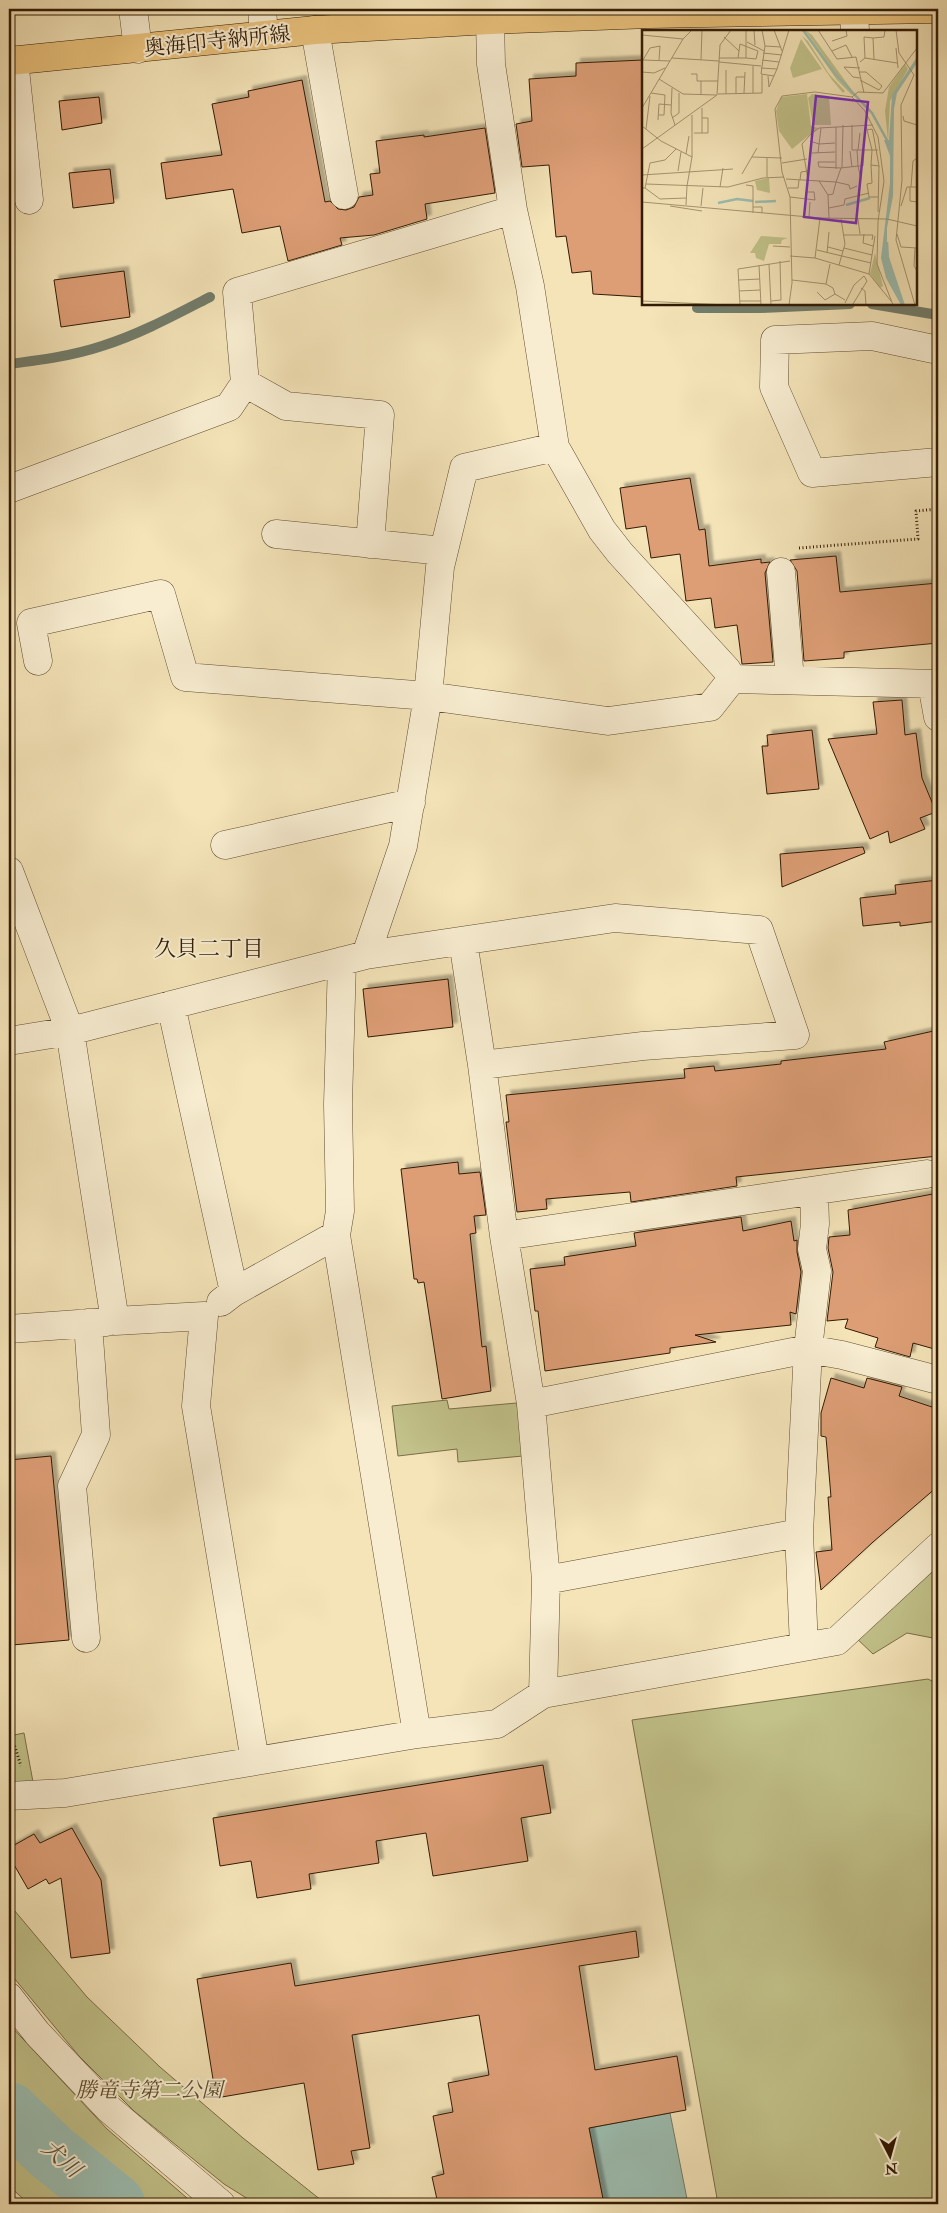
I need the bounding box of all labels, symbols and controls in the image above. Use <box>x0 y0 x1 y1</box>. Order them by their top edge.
street label: 奥海印寺納所線 <box>143 20 292 63</box>
inset map <box>642 30 917 305</box>
district label: 久貝二丁目 <box>154 935 264 963</box>
park label: 勝竜寺第二公園 <box>76 2077 225 2104</box>
north arrow <box>864 2130 914 2180</box>
water label: 犬川 <box>36 2134 89 2185</box>
text: N <box>884 2159 899 2178</box>

